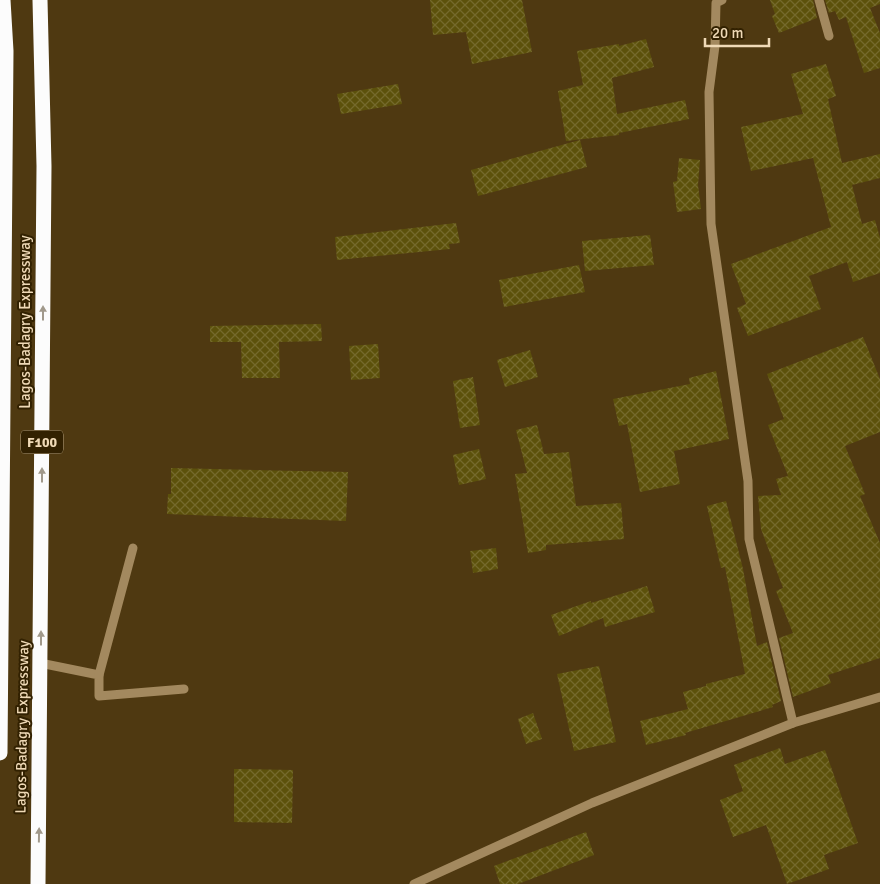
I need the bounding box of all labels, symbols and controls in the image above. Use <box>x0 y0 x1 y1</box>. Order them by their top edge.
scale bar <box>705 15 769 47</box>
text: 20 m <box>712 24 743 42</box>
street label: Lagos-Badagry Expressway <box>16 235 34 409</box>
one-way arrow <box>39 305 47 321</box>
road number: F100 <box>21 431 63 454</box>
one-way arrow <box>38 467 46 483</box>
one-way arrow <box>37 630 45 646</box>
street label: Lagos-Badagry Expressway <box>11 640 33 814</box>
one-way arrow <box>35 827 43 843</box>

